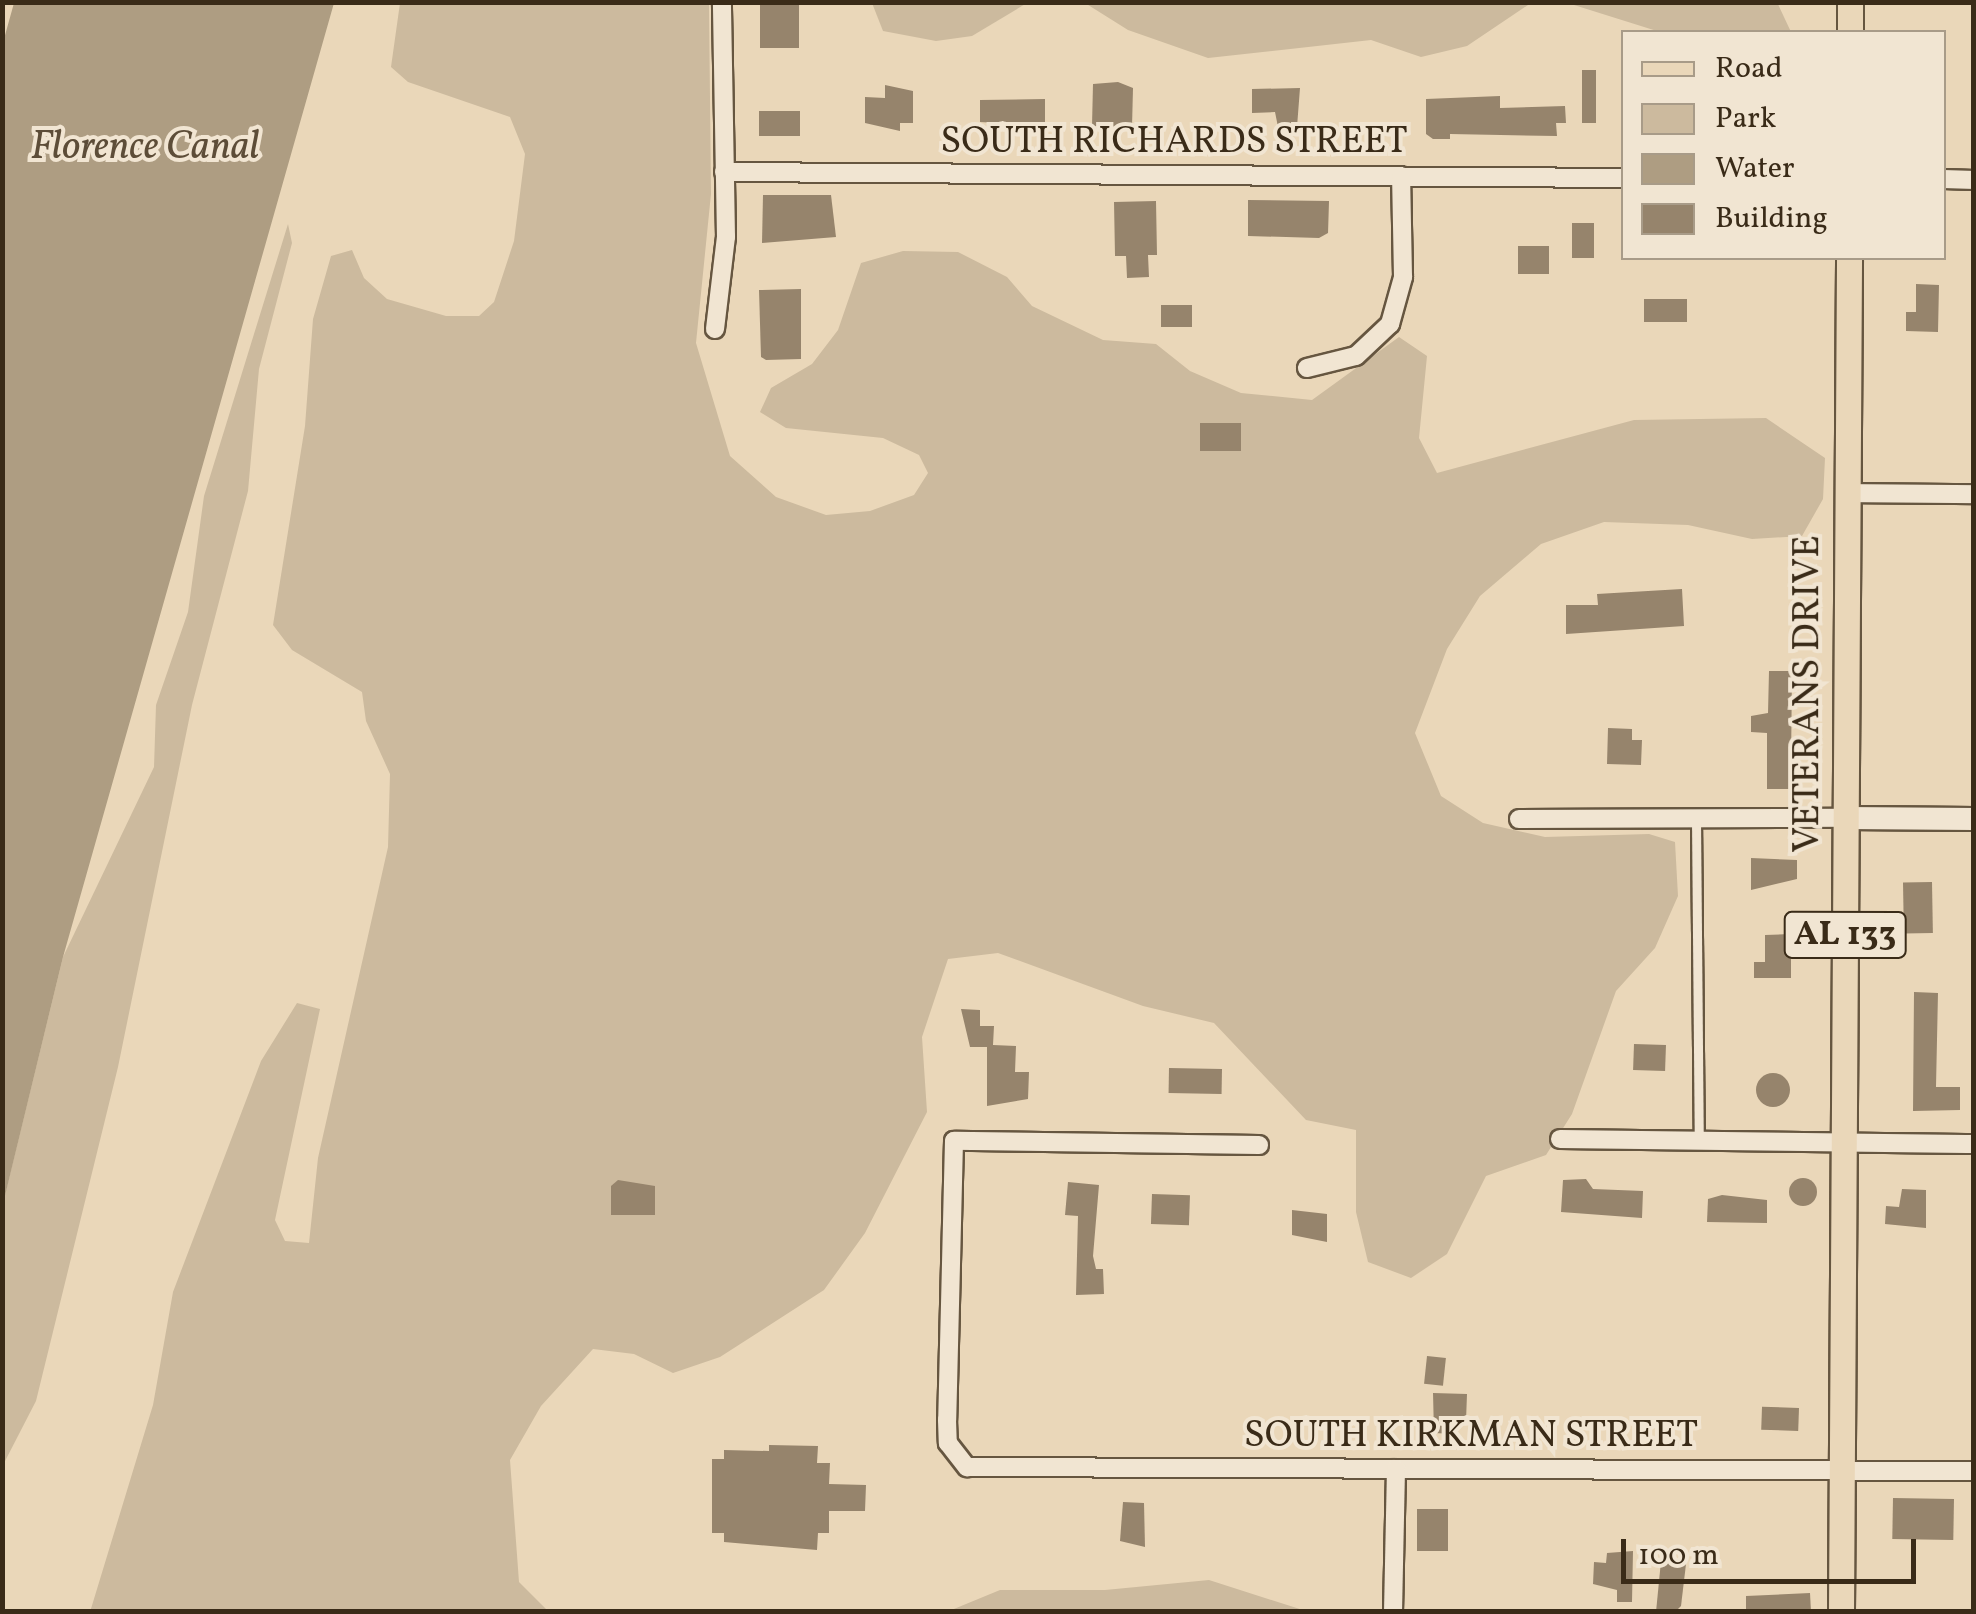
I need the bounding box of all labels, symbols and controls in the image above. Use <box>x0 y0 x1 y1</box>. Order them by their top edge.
legend <box>1621 30 1946 260</box>
text: Road <box>1715 48 1783 90</box>
text: Park <box>1715 98 1776 140</box>
street label: SOUTH RICHARDS STREET <box>940 120 1408 166</box>
water label: Florence Canal <box>30 124 260 172</box>
text: Water <box>1715 148 1795 190</box>
text: Building <box>1715 198 1828 240</box>
street label: VETERANS DRIVE <box>1786 535 1832 853</box>
road number: AL 133 <box>1782 905 1908 965</box>
street label: SOUTH KIRKMAN STREET <box>1244 1414 1698 1460</box>
scale bar <box>1626 1519 1921 1581</box>
text: 100 m <box>1638 1535 1719 1577</box>

